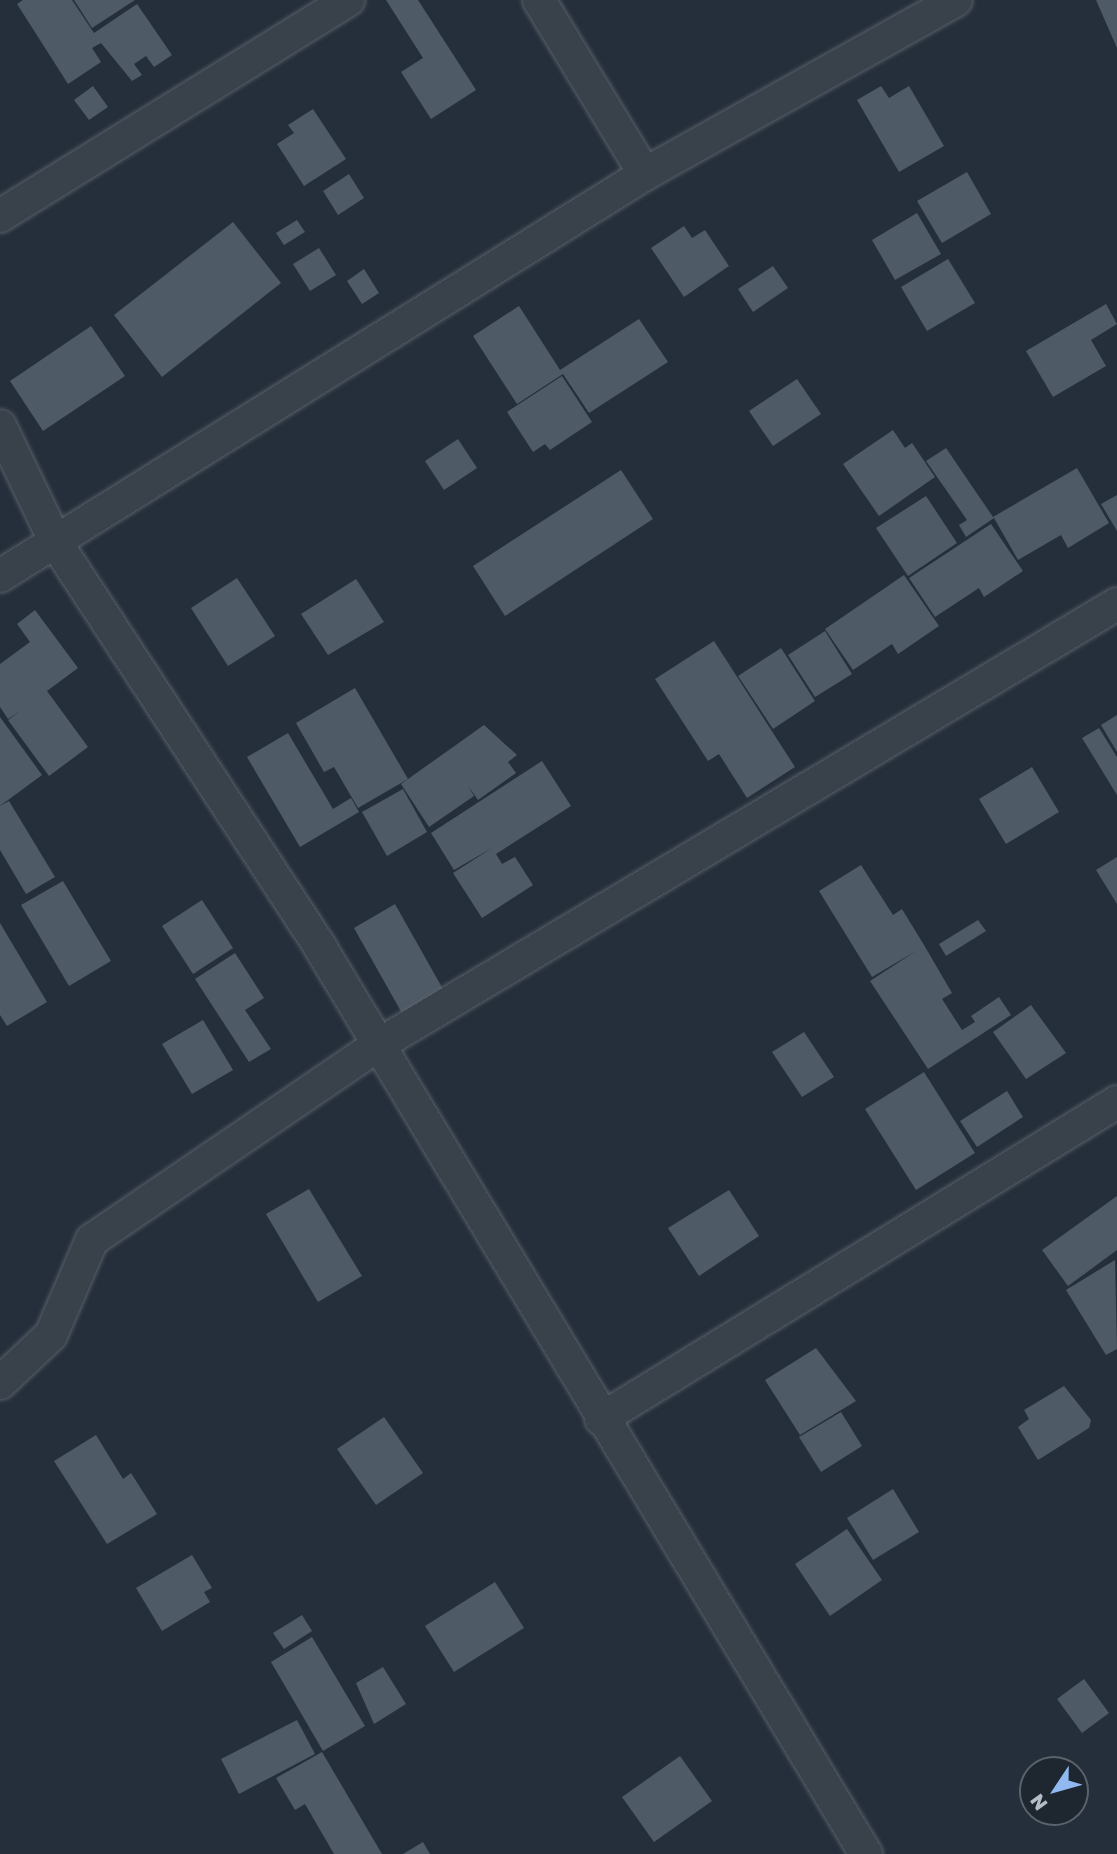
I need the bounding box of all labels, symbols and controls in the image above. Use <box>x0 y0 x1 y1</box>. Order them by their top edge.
north arrow <box>1019 1756 1089 1826</box>
text: N <box>1025 1790 1052 1815</box>

